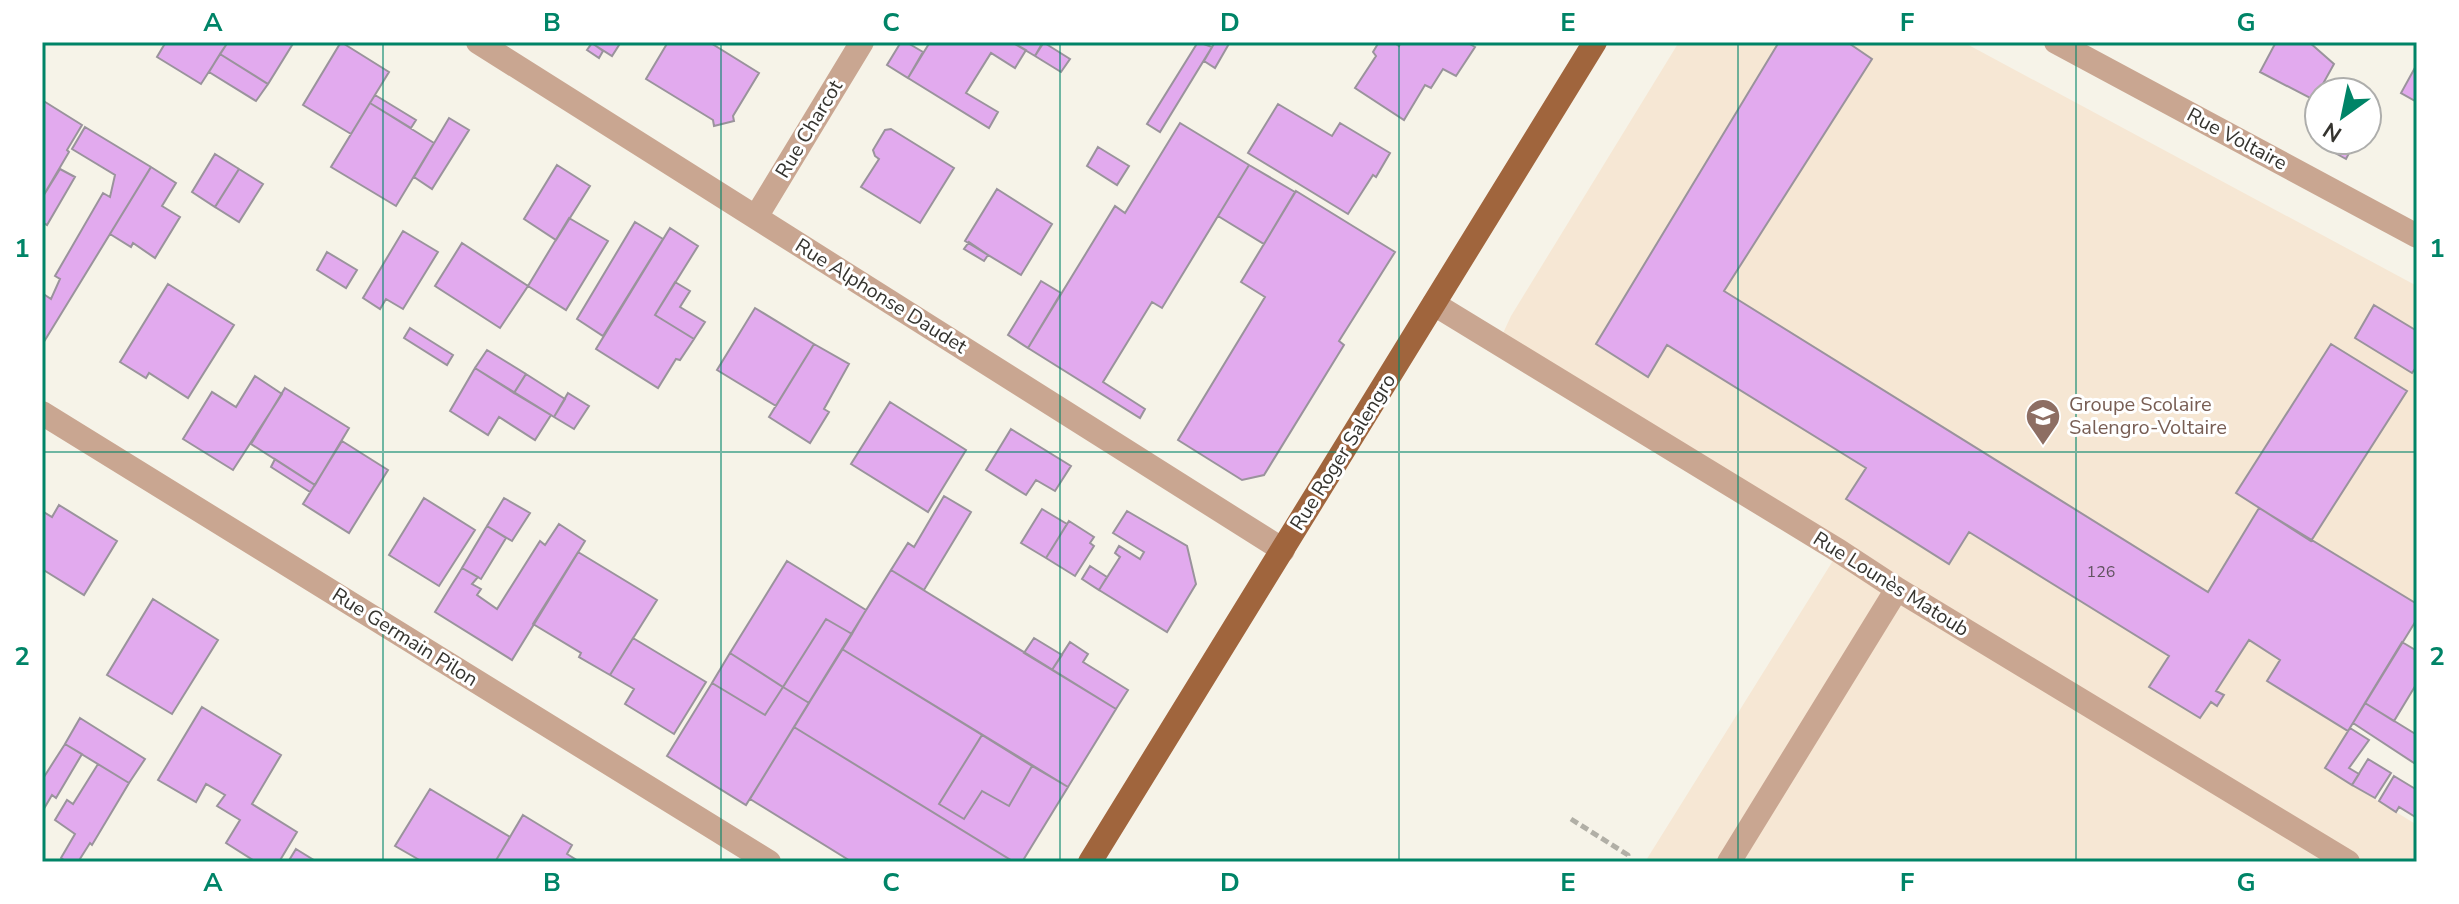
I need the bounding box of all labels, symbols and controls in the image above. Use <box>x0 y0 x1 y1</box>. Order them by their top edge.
text: A <box>203 5 223 40</box>
text: B <box>543 5 561 40</box>
text: C <box>882 5 900 40</box>
text: D <box>1220 5 1240 40</box>
text: E <box>1560 5 1576 40</box>
text: F <box>1900 5 1914 40</box>
text: G <box>2236 5 2256 40</box>
street label: Rue Charcot <box>769 74 849 183</box>
north arrow <box>2303 76 2383 156</box>
street label: Rue Voltaire <box>2182 101 2292 177</box>
text: N <box>2318 115 2348 149</box>
text: 1 <box>14 231 30 266</box>
text: 1 <box>2429 231 2445 266</box>
street label: Rue Alphonse Daudet <box>790 232 973 360</box>
street label: Rue Roger Salengro <box>1284 369 1402 535</box>
place label: Groupe Scolaire Salengro-Voltaire <box>2069 391 2227 441</box>
school or university icon: Groupe Scolaire Salengro-Voltaire <box>2024 397 2062 447</box>
street label: Rue Lounès Matoub <box>1808 525 1974 643</box>
house number: 126 <box>2087 561 2115 583</box>
street label: Rue Germain Pilon <box>327 581 483 693</box>
text: 2 <box>14 639 30 674</box>
text: 2 <box>2429 639 2445 674</box>
text: A <box>203 865 223 900</box>
text: B <box>543 865 561 900</box>
text: C <box>882 865 900 900</box>
text: D <box>1220 865 1240 900</box>
text: E <box>1560 865 1576 900</box>
text: F <box>1900 865 1914 900</box>
text: G <box>2236 865 2256 900</box>

